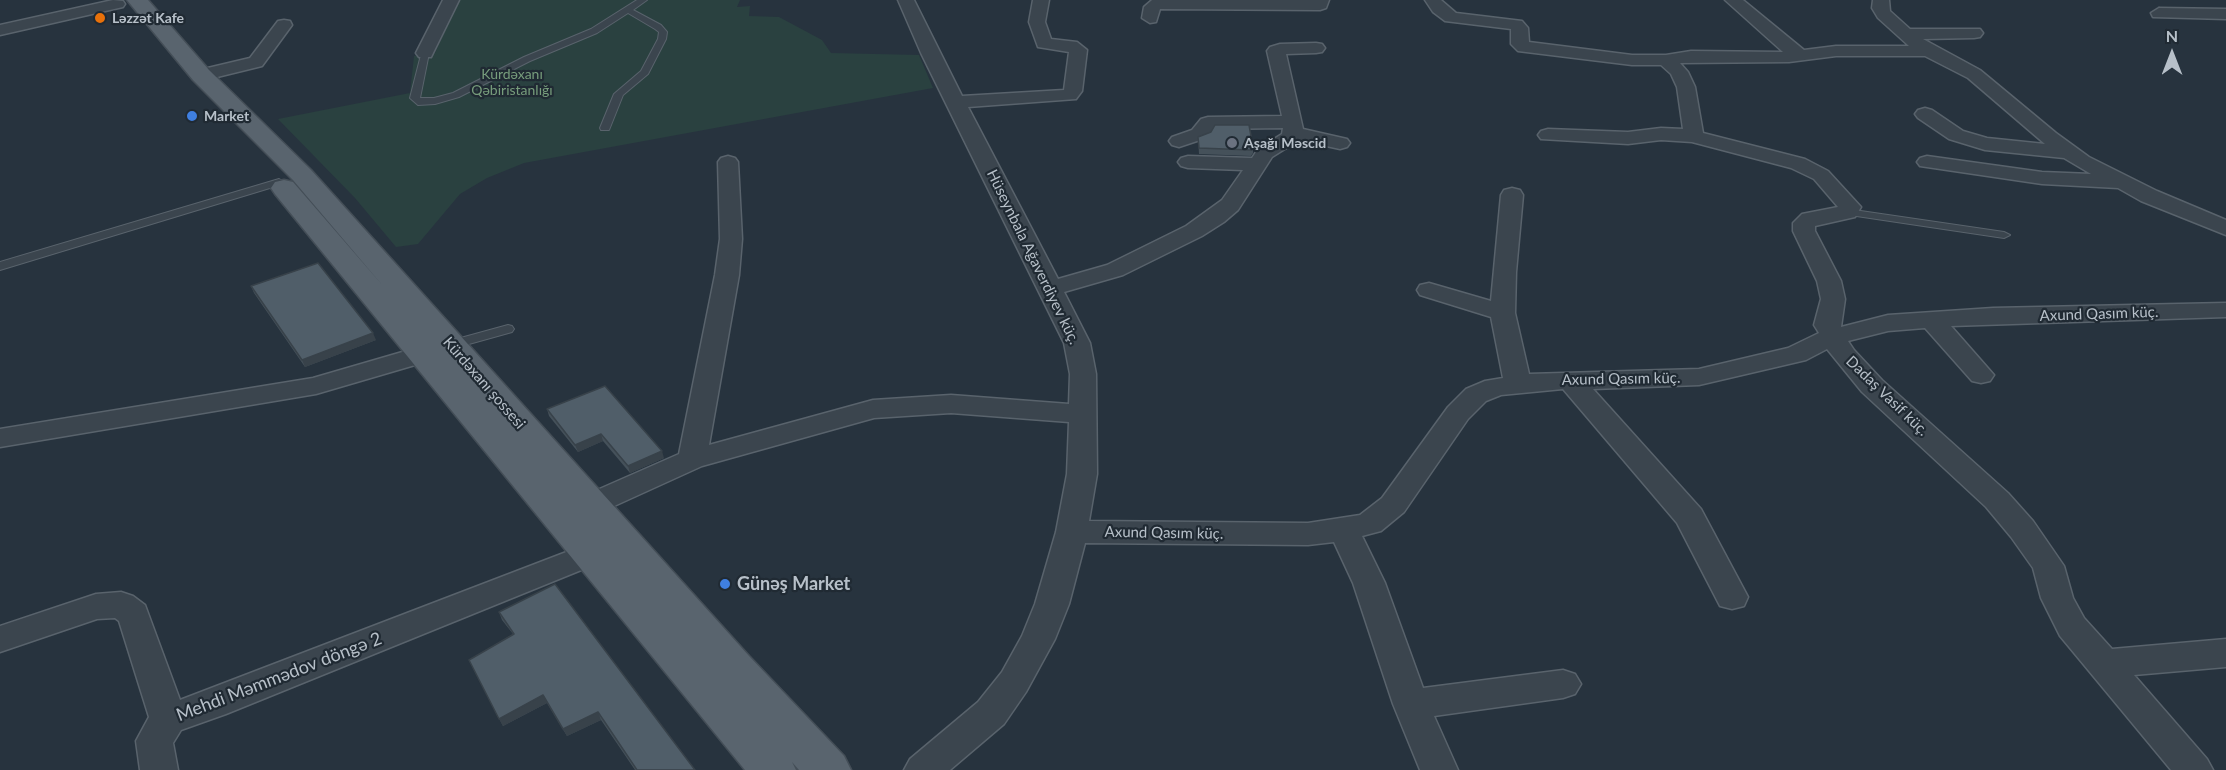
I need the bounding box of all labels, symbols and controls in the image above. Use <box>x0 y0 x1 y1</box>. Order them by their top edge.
place label: Ləzzət Kafe <box>112 10 184 26</box>
marker: Ləzzət Kafe <box>93 11 107 25</box>
north arrow <box>2142 24 2202 84</box>
text: N <box>2166 26 2178 45</box>
park label: Kürdəxanı Qəbiristanlığı <box>471 66 553 98</box>
place label: Market <box>204 108 249 124</box>
marker: Market <box>185 109 199 123</box>
place label: Aşağı Məscid <box>1244 135 1326 151</box>
marker: Aşağı Məscid <box>1225 136 1239 150</box>
street label: Hüseynbala Ağaverdiyev küç. <box>983 167 1083 347</box>
street label: Axund Qasım küç. <box>2039 303 2159 325</box>
street label: Kürdəxanı şossesi <box>439 333 529 433</box>
street label: Dadaş Vasif küç. <box>1842 352 1932 440</box>
street label: Axund Qasım küç. <box>1561 369 1681 389</box>
street label: Axund Qasım küç. <box>1104 523 1224 543</box>
place label: Günəş Market <box>737 573 850 595</box>
marker: Günəş Market <box>718 577 732 591</box>
street label: Mehdi Məmmədov döngə 2 <box>173 628 385 726</box>

